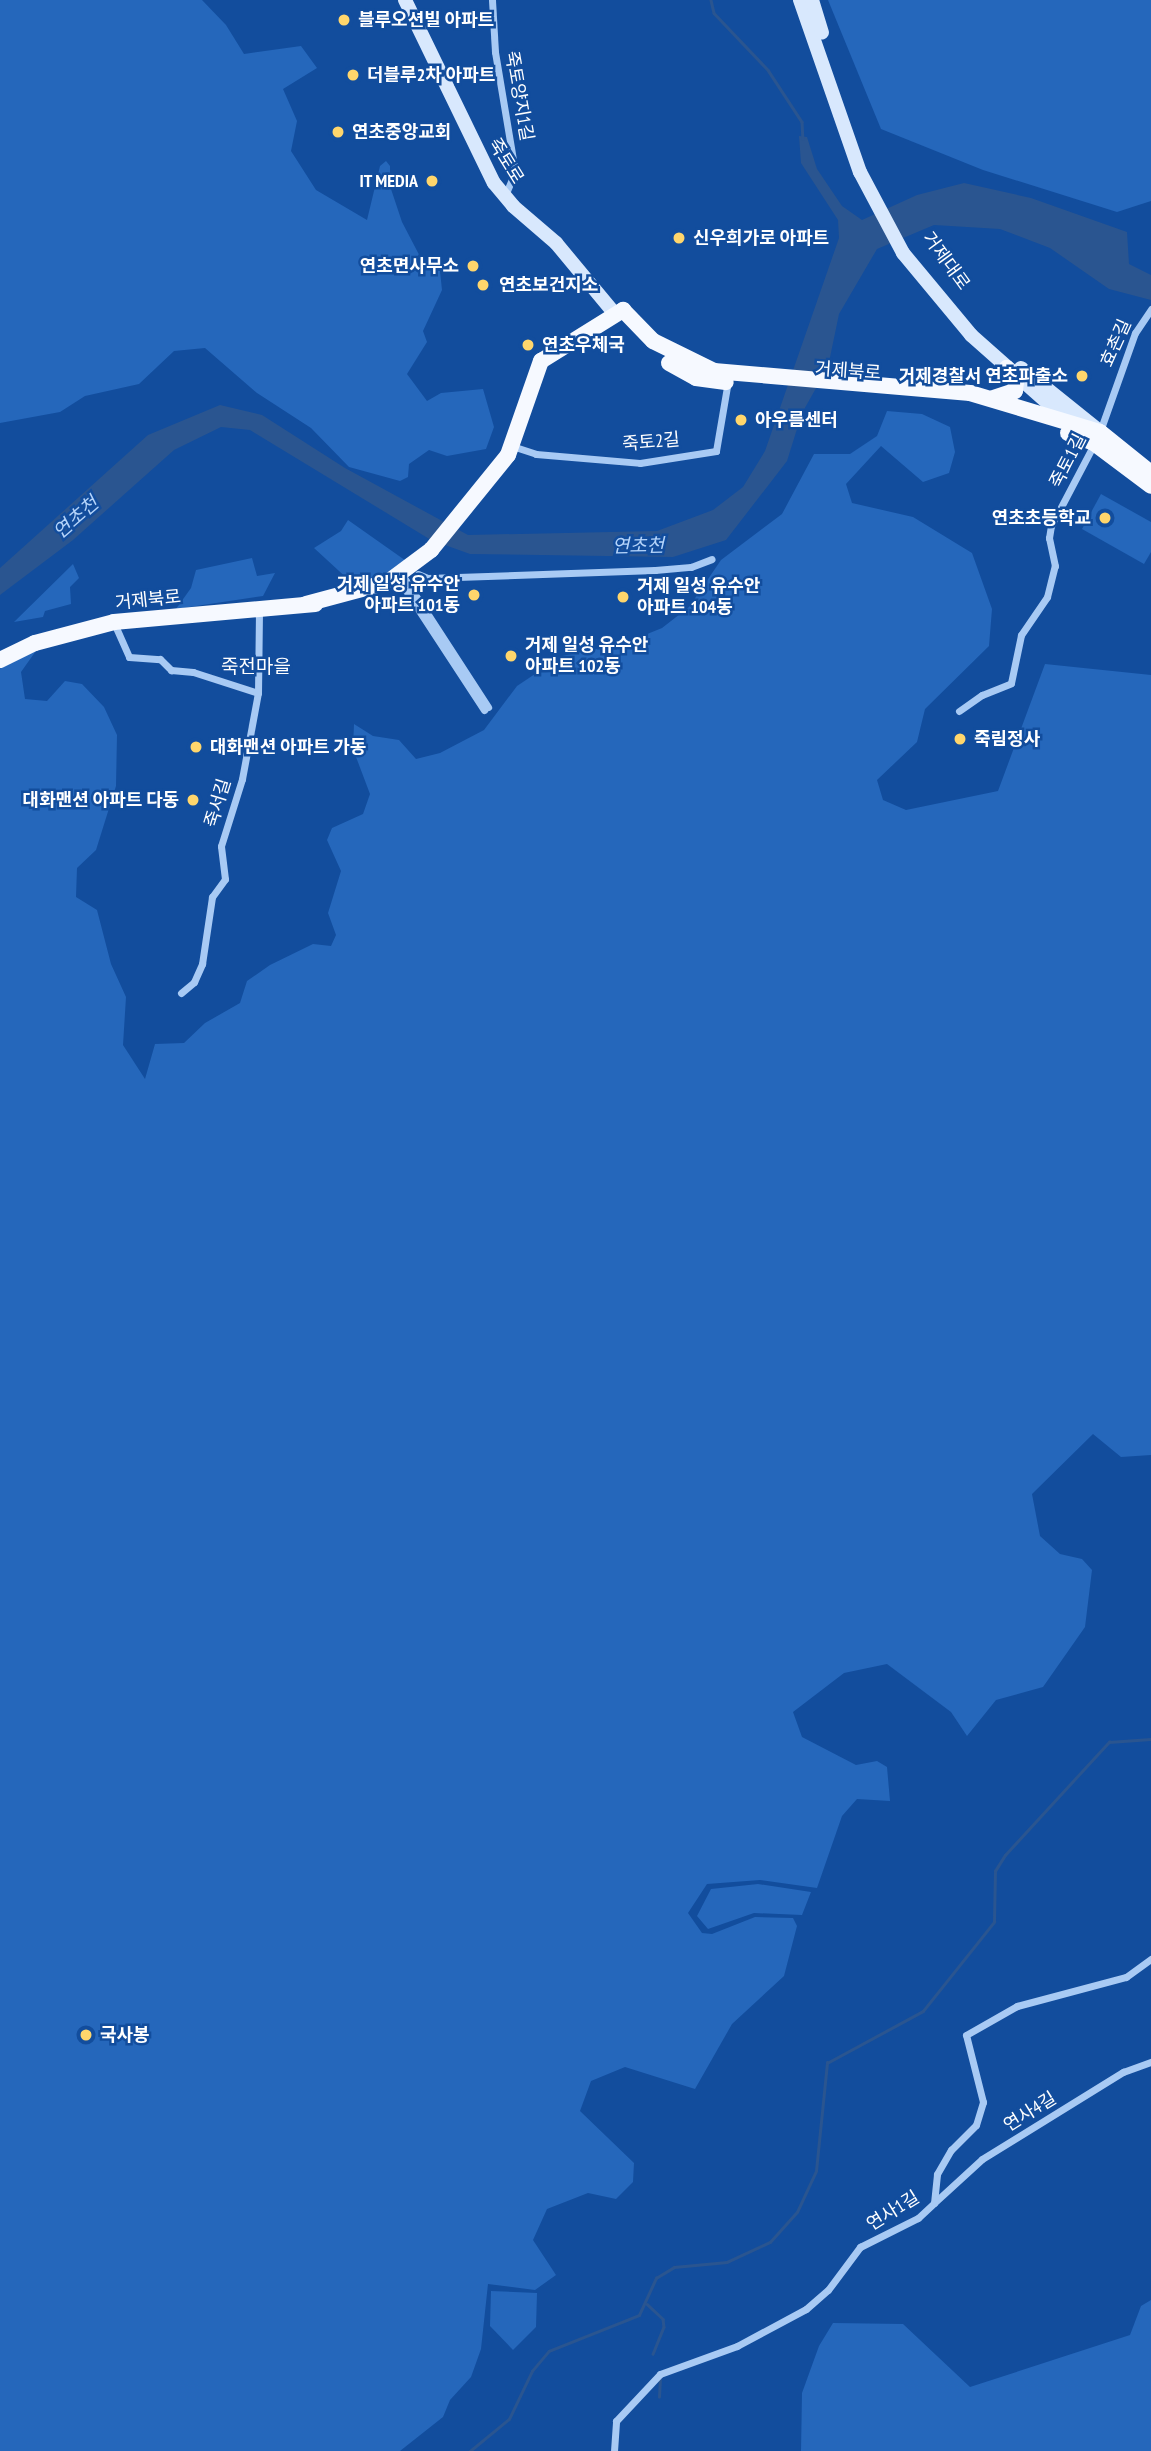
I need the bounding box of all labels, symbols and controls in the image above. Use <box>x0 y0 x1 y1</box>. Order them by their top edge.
place label: 블루오션빌 아파트 <box>358 9 494 31</box>
marker: 블루오션빌 아파트 <box>336 12 352 28</box>
street label: 죽토양지1길 <box>500 49 538 143</box>
place label: 더블루2차 아파트 <box>367 64 495 86</box>
marker: 더블루2차 아파트 <box>345 67 361 83</box>
place label: 연초중앙교회 <box>352 121 451 143</box>
marker: 연초중앙교회 <box>330 124 346 140</box>
street label: 죽토로 <box>484 134 528 188</box>
place label: IT MEDIA <box>359 170 418 192</box>
marker: IT MEDIA <box>424 173 440 189</box>
place label: 신우희가로 아파트 <box>693 227 829 249</box>
street label: 거제대로 <box>918 228 974 294</box>
marker: 신우희가로 아파트 <box>671 230 687 246</box>
place label: 연초면사무소 <box>360 255 459 277</box>
marker: 연초면사무소 <box>465 258 481 274</box>
place label: 연초보건지소 <box>499 274 598 296</box>
marker: 연초보건지소 <box>473 275 493 295</box>
street label: 효촌길 <box>1096 316 1136 370</box>
place label: 연초우체국 <box>542 334 625 356</box>
marker: 연초우체국 <box>520 337 536 353</box>
street label: 거제북로 <box>814 358 882 384</box>
place label: 거제경찰서 연초파출소 <box>899 365 1068 387</box>
marker: 거제경찰서 연초파출소 <box>1074 368 1090 384</box>
place label: 아우름센터 <box>755 409 838 431</box>
marker: 아우름센터 <box>733 412 749 428</box>
street label: 죽토2길 <box>621 429 681 455</box>
street label: 죽토1길 <box>1045 430 1091 492</box>
water label: 연초천 <box>49 492 103 544</box>
place label: 연초초등학교 <box>992 507 1091 529</box>
marker: 연초초등학교 <box>1097 510 1113 526</box>
water label: 연초천 <box>612 534 664 558</box>
place label: 거제 일성 유수안 아파트 101동 <box>337 574 460 616</box>
place label: 거제 일성 유수안 아파트 104동 <box>637 576 760 618</box>
street label: 거제북로 <box>114 586 182 614</box>
marker: 거제 일성 유수안 아파트 101동 <box>466 587 482 603</box>
marker: 거제 일성 유수안 아파트 104동 <box>615 589 631 605</box>
place label: 거제 일성 유수안 아파트 102동 <box>525 635 648 678</box>
marker: 거제 일성 유수안 아파트 102동 <box>503 648 519 664</box>
district label: 죽전마을 <box>221 656 291 678</box>
place label: 죽림정사 <box>974 728 1040 750</box>
marker: 죽림정사 <box>952 731 968 747</box>
place label: 대화맨션 아파트 가동 <box>210 736 366 758</box>
marker: 대화맨션 아파트 가동 <box>188 739 204 755</box>
street label: 죽서길 <box>200 776 236 830</box>
place label: 대화맨션 아파트 다동 <box>23 789 179 811</box>
marker: 대화맨션 아파트 다동 <box>185 792 201 808</box>
place label: 국사봉 <box>100 2024 150 2046</box>
marker: 국사봉 <box>78 2027 94 2043</box>
street label: 연사4길 <box>1000 2088 1060 2136</box>
street label: 연사1길 <box>863 2187 923 2235</box>

